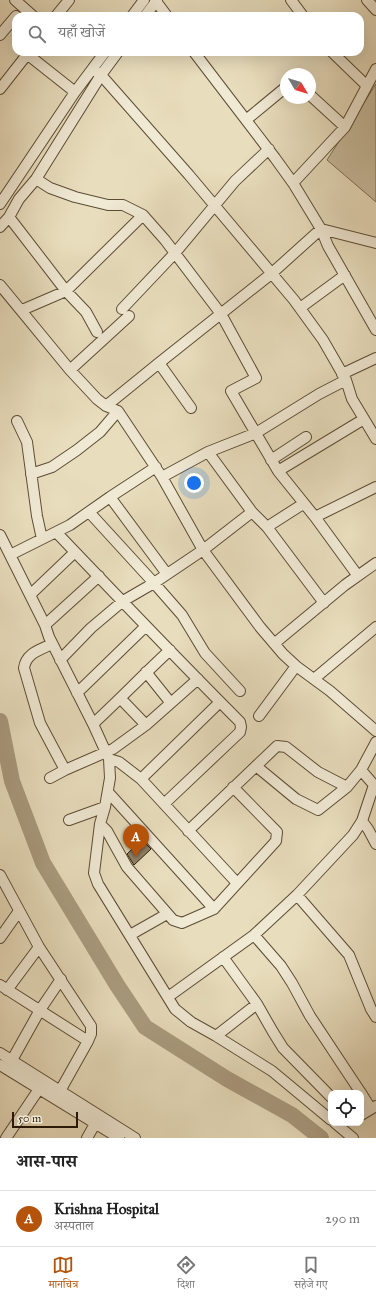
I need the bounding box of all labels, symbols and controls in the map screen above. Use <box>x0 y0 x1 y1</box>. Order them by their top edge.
search box <box>12 12 364 56</box>
icon: search <box>26 23 48 45</box>
text: यहाँ खोजें <box>58 23 105 41</box>
north arrow <box>280 68 316 104</box>
your location <box>184 473 204 493</box>
pin: A <box>123 824 149 857</box>
map controls <box>328 1090 364 1126</box>
button: locate <box>328 1090 364 1126</box>
scale bar <box>12 1110 78 1129</box>
text: 50 m <box>18 1112 41 1125</box>
text: आस-पास <box>16 1151 77 1172</box>
text: Krishna Hospital <box>54 1200 159 1218</box>
text: A <box>25 1211 33 1227</box>
text: 290 m <box>325 1211 360 1227</box>
text: अस्पताल <box>54 1218 94 1234</box>
tab: मानचित्र <box>48 1254 78 1295</box>
tab: दिशा <box>175 1254 197 1295</box>
tab: सहेजे गए <box>294 1254 328 1295</box>

